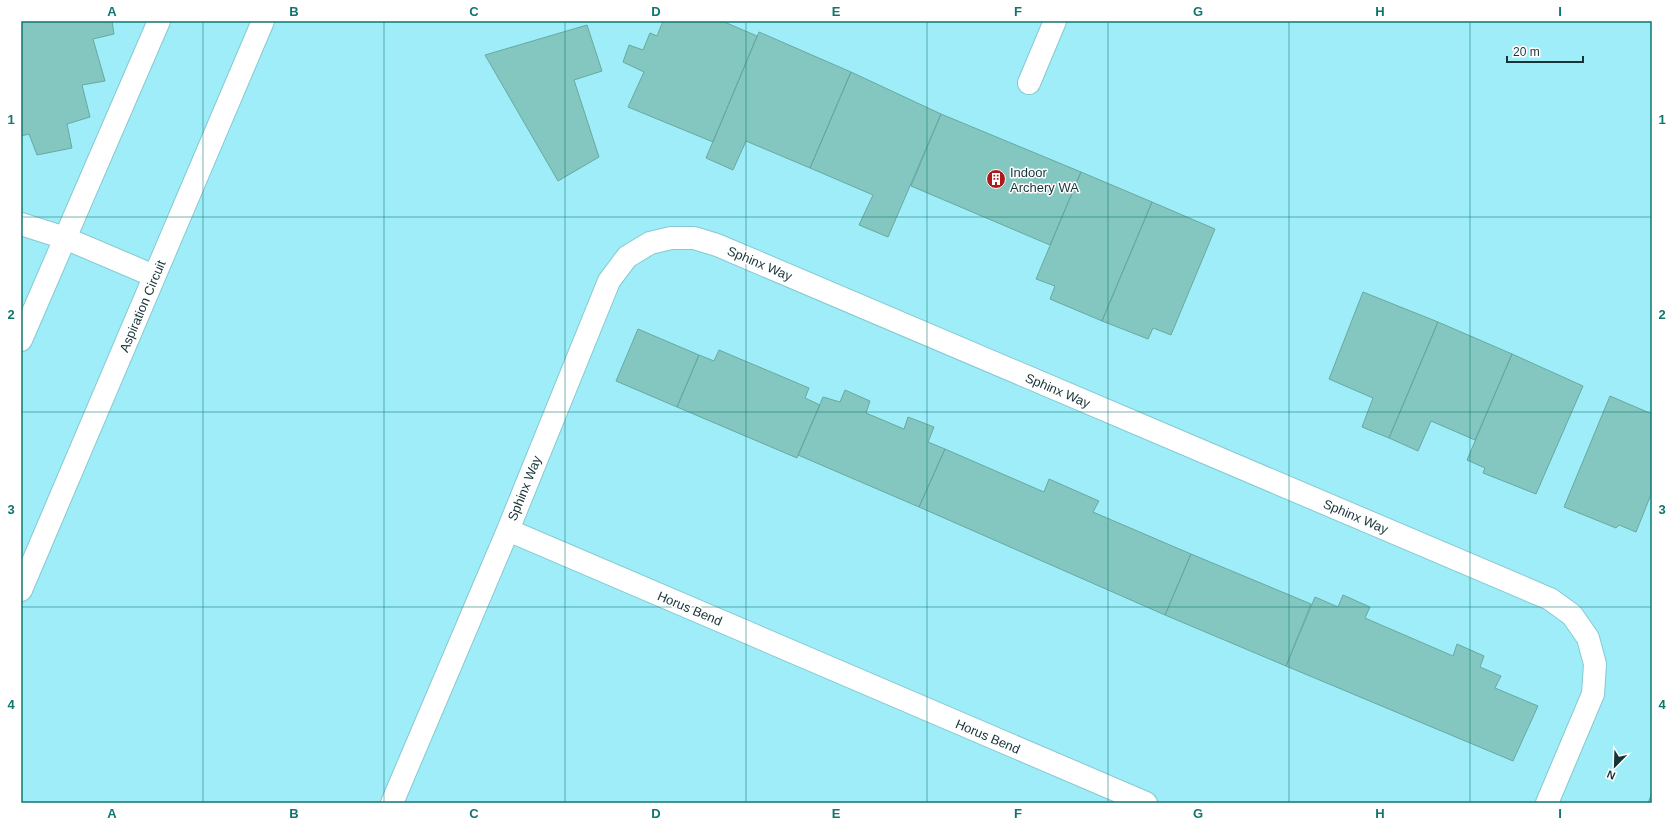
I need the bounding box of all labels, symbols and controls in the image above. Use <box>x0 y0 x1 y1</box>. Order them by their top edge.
text: A <box>107 4 117 19</box>
text: B <box>289 4 299 19</box>
text: C <box>469 4 479 19</box>
text: D <box>651 4 661 19</box>
text: E <box>832 4 841 19</box>
text: F <box>1014 4 1022 19</box>
text: G <box>1193 4 1203 19</box>
text: H <box>1375 4 1385 19</box>
text: I <box>1558 4 1562 19</box>
scale bar <box>1507 38 1583 64</box>
text: 20 m <box>1513 45 1540 59</box>
text: 1 <box>7 112 15 127</box>
text: 1 <box>1658 112 1666 127</box>
place label: Indoor Archery WA <box>1010 165 1079 195</box>
building icon: Indoor Archery WA <box>985 168 1007 190</box>
street label: Sphinx Way <box>725 243 795 284</box>
street label: Aspiration Circuit <box>116 258 169 354</box>
text: 2 <box>7 307 15 322</box>
text: 2 <box>1658 307 1666 322</box>
street label: Sphinx Way <box>1023 370 1093 411</box>
street label: Sphinx Way <box>505 453 545 523</box>
street label: Sphinx Way <box>1321 496 1391 537</box>
text: 3 <box>7 502 15 517</box>
text: 3 <box>1658 502 1666 517</box>
street label: Horus Bend <box>655 588 724 629</box>
text: 4 <box>7 697 15 712</box>
text: 4 <box>1658 697 1666 712</box>
street label: Horus Bend <box>953 716 1022 757</box>
north arrow <box>1595 746 1635 786</box>
text: N <box>1605 768 1617 782</box>
text: A <box>107 806 117 821</box>
text: B <box>289 806 299 821</box>
text: C <box>469 806 479 821</box>
text: D <box>651 806 661 821</box>
text: E <box>832 806 841 821</box>
text: F <box>1014 806 1022 821</box>
text: G <box>1193 806 1203 821</box>
text: H <box>1375 806 1385 821</box>
text: I <box>1558 806 1562 821</box>

